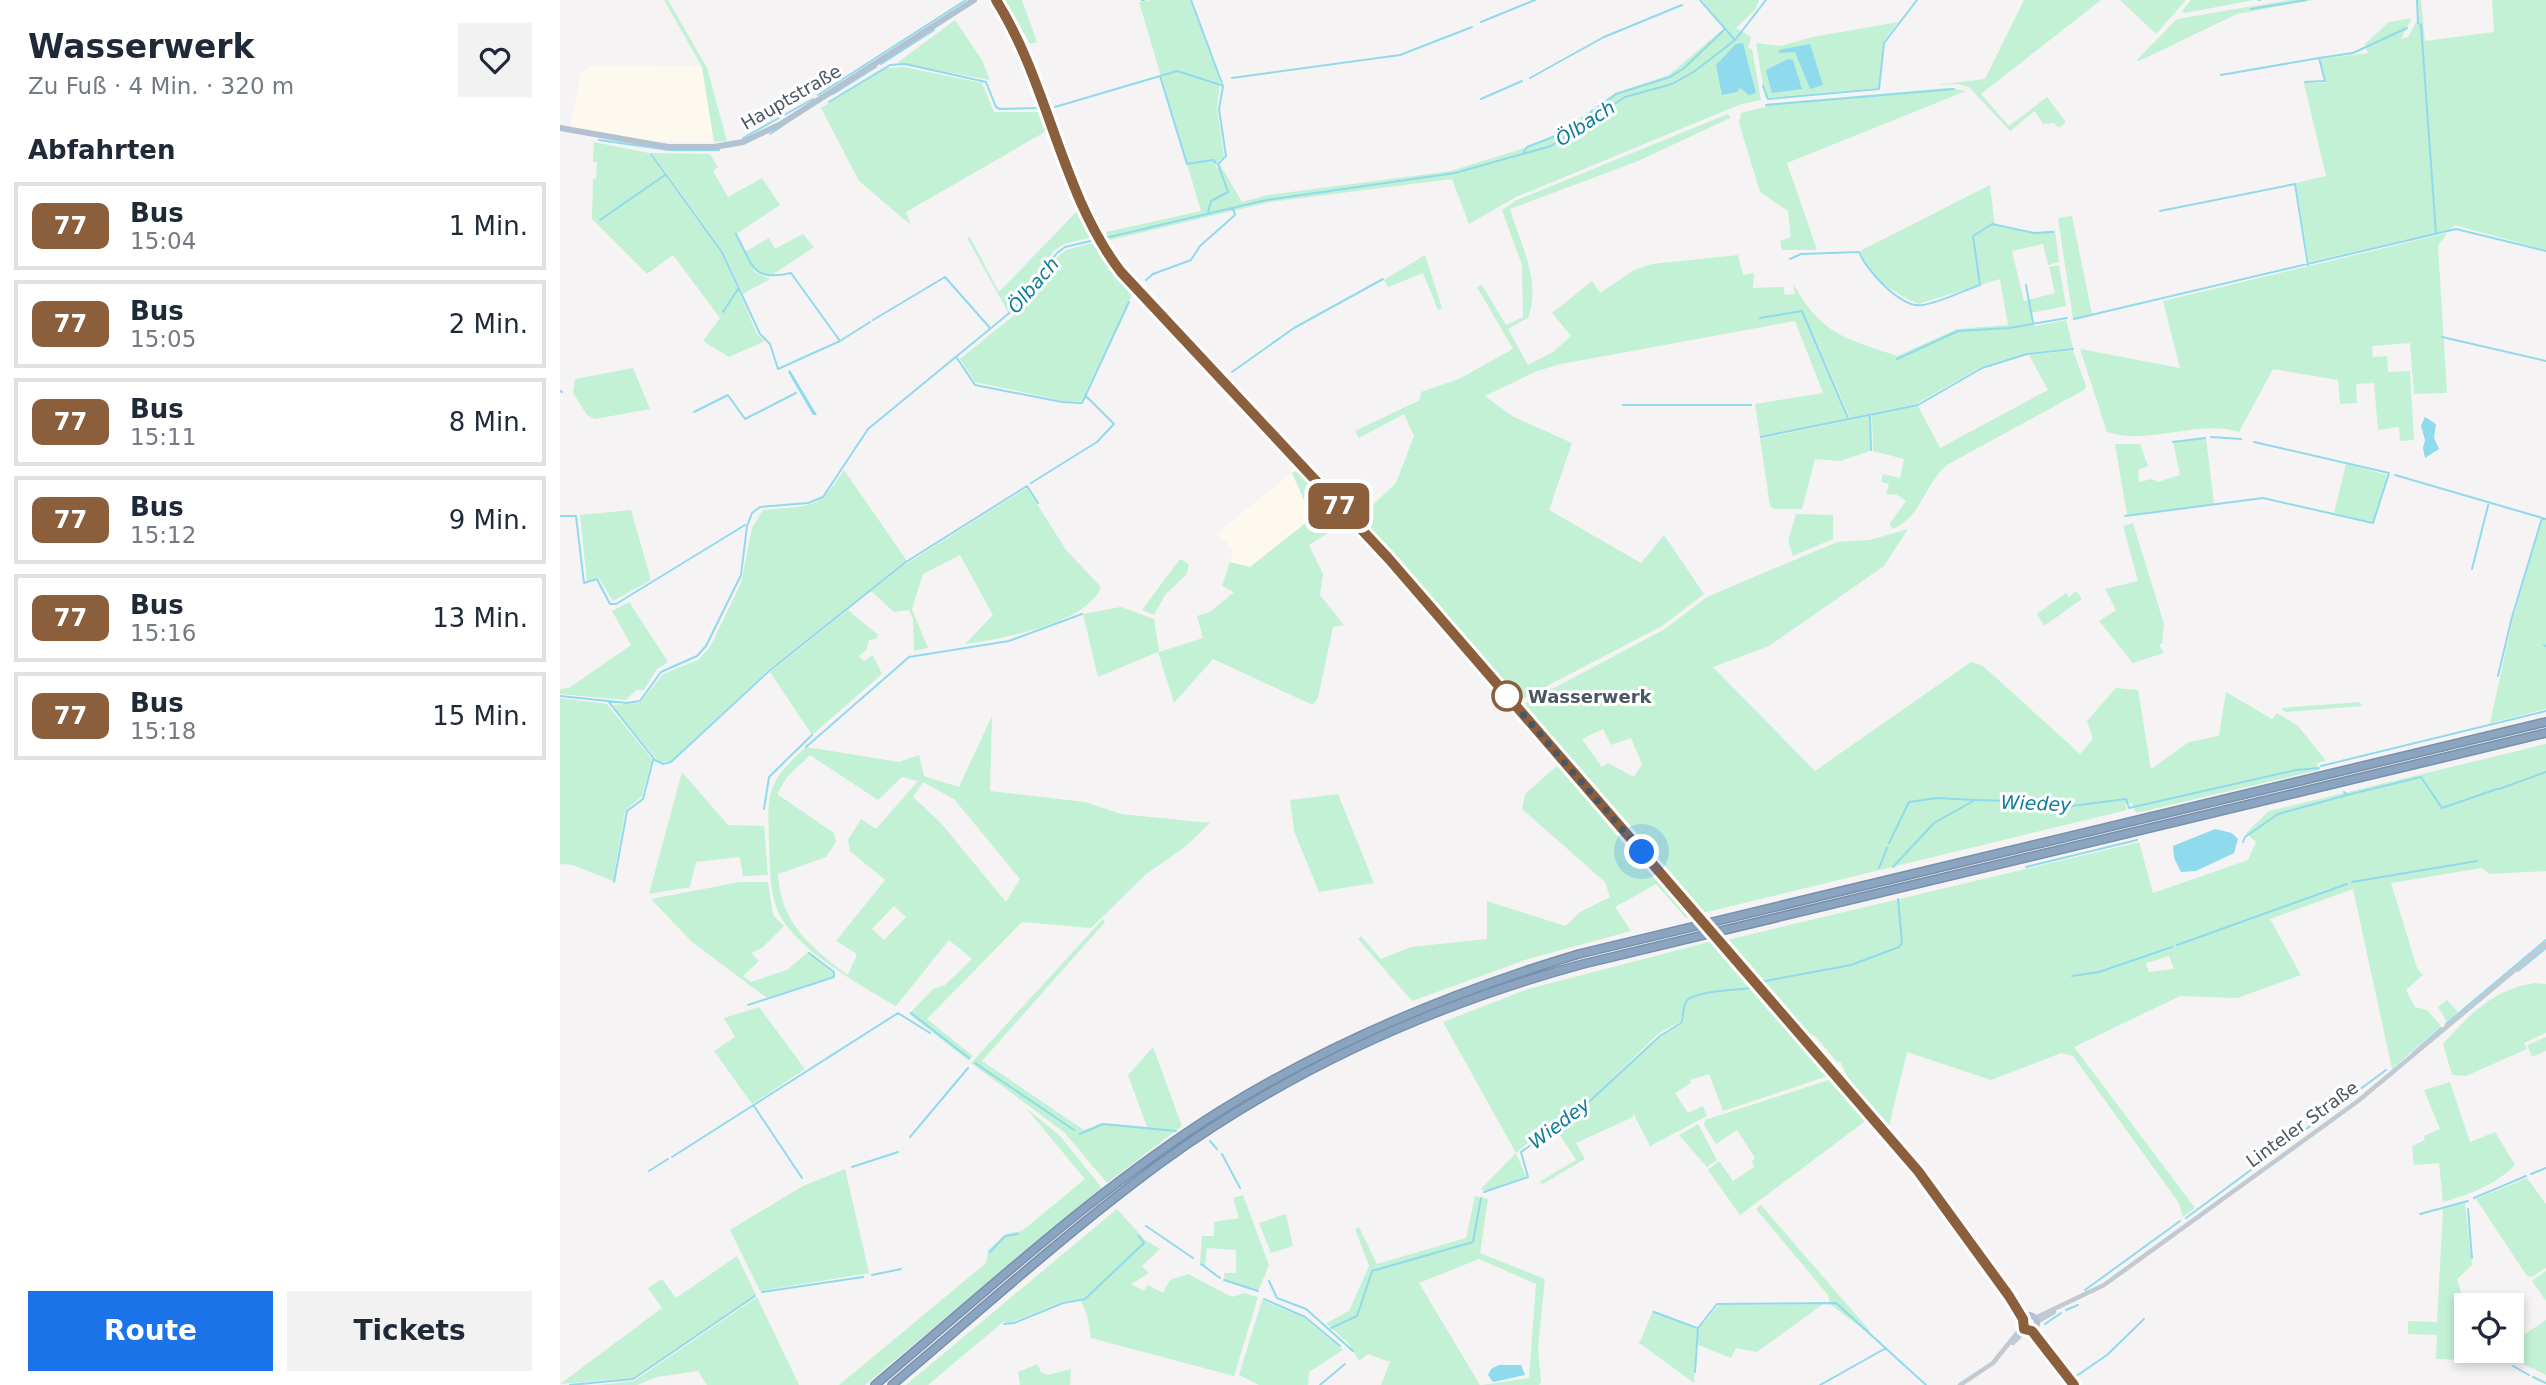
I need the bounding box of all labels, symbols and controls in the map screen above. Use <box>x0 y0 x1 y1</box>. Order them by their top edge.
button: heart <box>458 23 532 97</box>
text: Wasserwerk <box>28 27 255 66</box>
street label: Hauptstraße <box>737 60 845 134</box>
text: Zu Fuß · 4 Min. · 320 m <box>28 73 294 99</box>
water label: Ölbach <box>1551 96 1619 150</box>
text: Abfahrten <box>28 135 176 165</box>
text: Bus <box>130 198 184 228</box>
text: 1 Min. <box>449 211 528 241</box>
text: 77 <box>54 212 87 240</box>
text: 15:04 <box>130 228 196 254</box>
water label: Ölbach <box>1003 253 1063 317</box>
text: Bus <box>130 296 184 326</box>
text: 2 Min. <box>449 309 528 339</box>
text: 77 <box>54 310 87 338</box>
text: 15:05 <box>130 326 196 352</box>
text: Bus <box>130 394 184 424</box>
text: 8 Min. <box>449 407 528 437</box>
text: 77 <box>54 408 87 436</box>
text: 15:11 <box>130 424 196 450</box>
line badge: 77 <box>1308 483 1370 529</box>
text: Bus <box>130 492 184 522</box>
text: 77 <box>1322 492 1356 520</box>
text: 9 Min. <box>449 505 528 535</box>
text: 77 <box>54 506 87 534</box>
text: 15:12 <box>130 522 196 548</box>
text: Bus <box>130 590 184 620</box>
text: 13 Min. <box>432 603 528 633</box>
text: 77 <box>54 604 87 632</box>
text: 15:16 <box>130 620 196 646</box>
marker: Wasserwerk <box>1492 681 1522 711</box>
place label: Wasserwerk <box>1528 686 1653 707</box>
text: Bus <box>130 688 184 718</box>
text: 15 Min. <box>432 701 528 731</box>
text: 77 <box>54 702 87 730</box>
text: 15:18 <box>130 718 196 744</box>
water label: Wiedey <box>2000 791 2072 815</box>
your location <box>1624 834 1659 869</box>
street label: Linteler Straße <box>2242 1076 2362 1172</box>
water label: Wiedey <box>1524 1092 1594 1153</box>
button: Route <box>28 1291 273 1371</box>
button: Tickets <box>287 1291 532 1371</box>
map controls <box>2454 1293 2524 1363</box>
button: locate <box>2454 1293 2524 1363</box>

